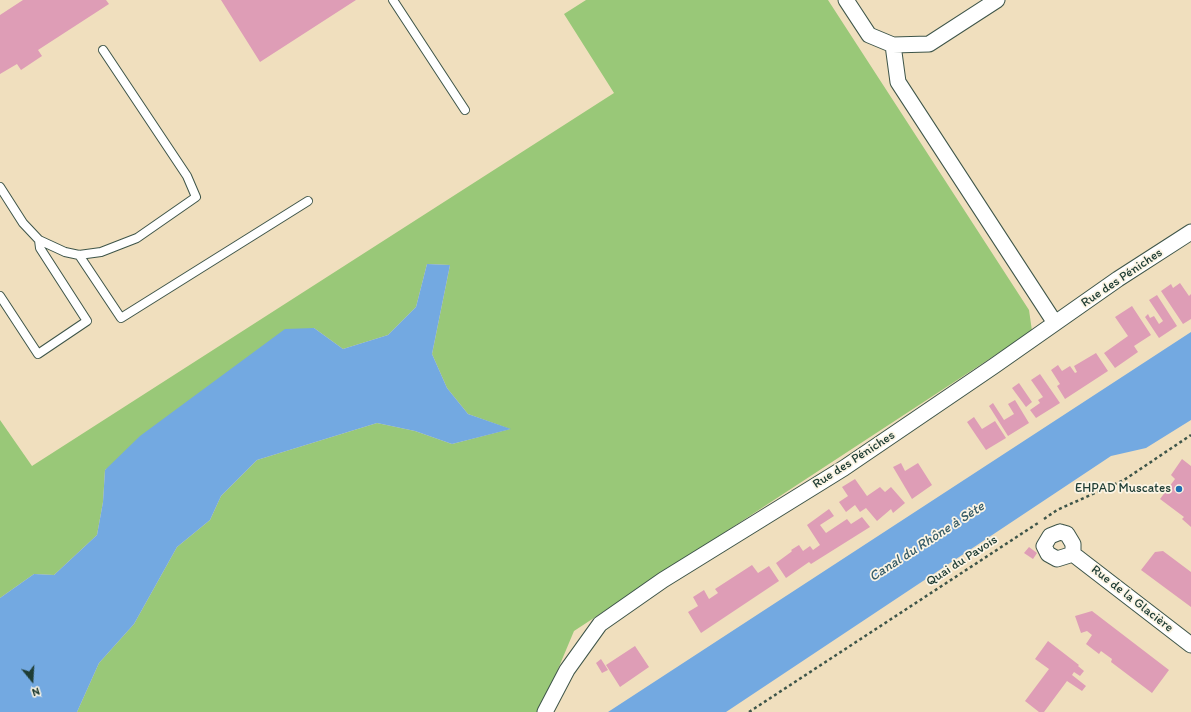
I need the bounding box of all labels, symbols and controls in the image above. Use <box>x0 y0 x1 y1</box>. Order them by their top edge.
street label: Rue des Péniches <box>1078 245 1166 311</box>
street label: Rue des Péniches <box>810 428 898 492</box>
place label: EHPAD Muscates <box>1075 481 1171 497</box>
marker: EHPAD Muscates <box>1174 484 1184 494</box>
water label: Canal du Rhône à Sète <box>866 498 988 586</box>
street label: Quai du Pavois <box>923 532 1001 590</box>
street label: Rue de la Glacière <box>1088 562 1176 636</box>
north arrow <box>12 660 52 700</box>
text: N <box>30 685 41 699</box>

